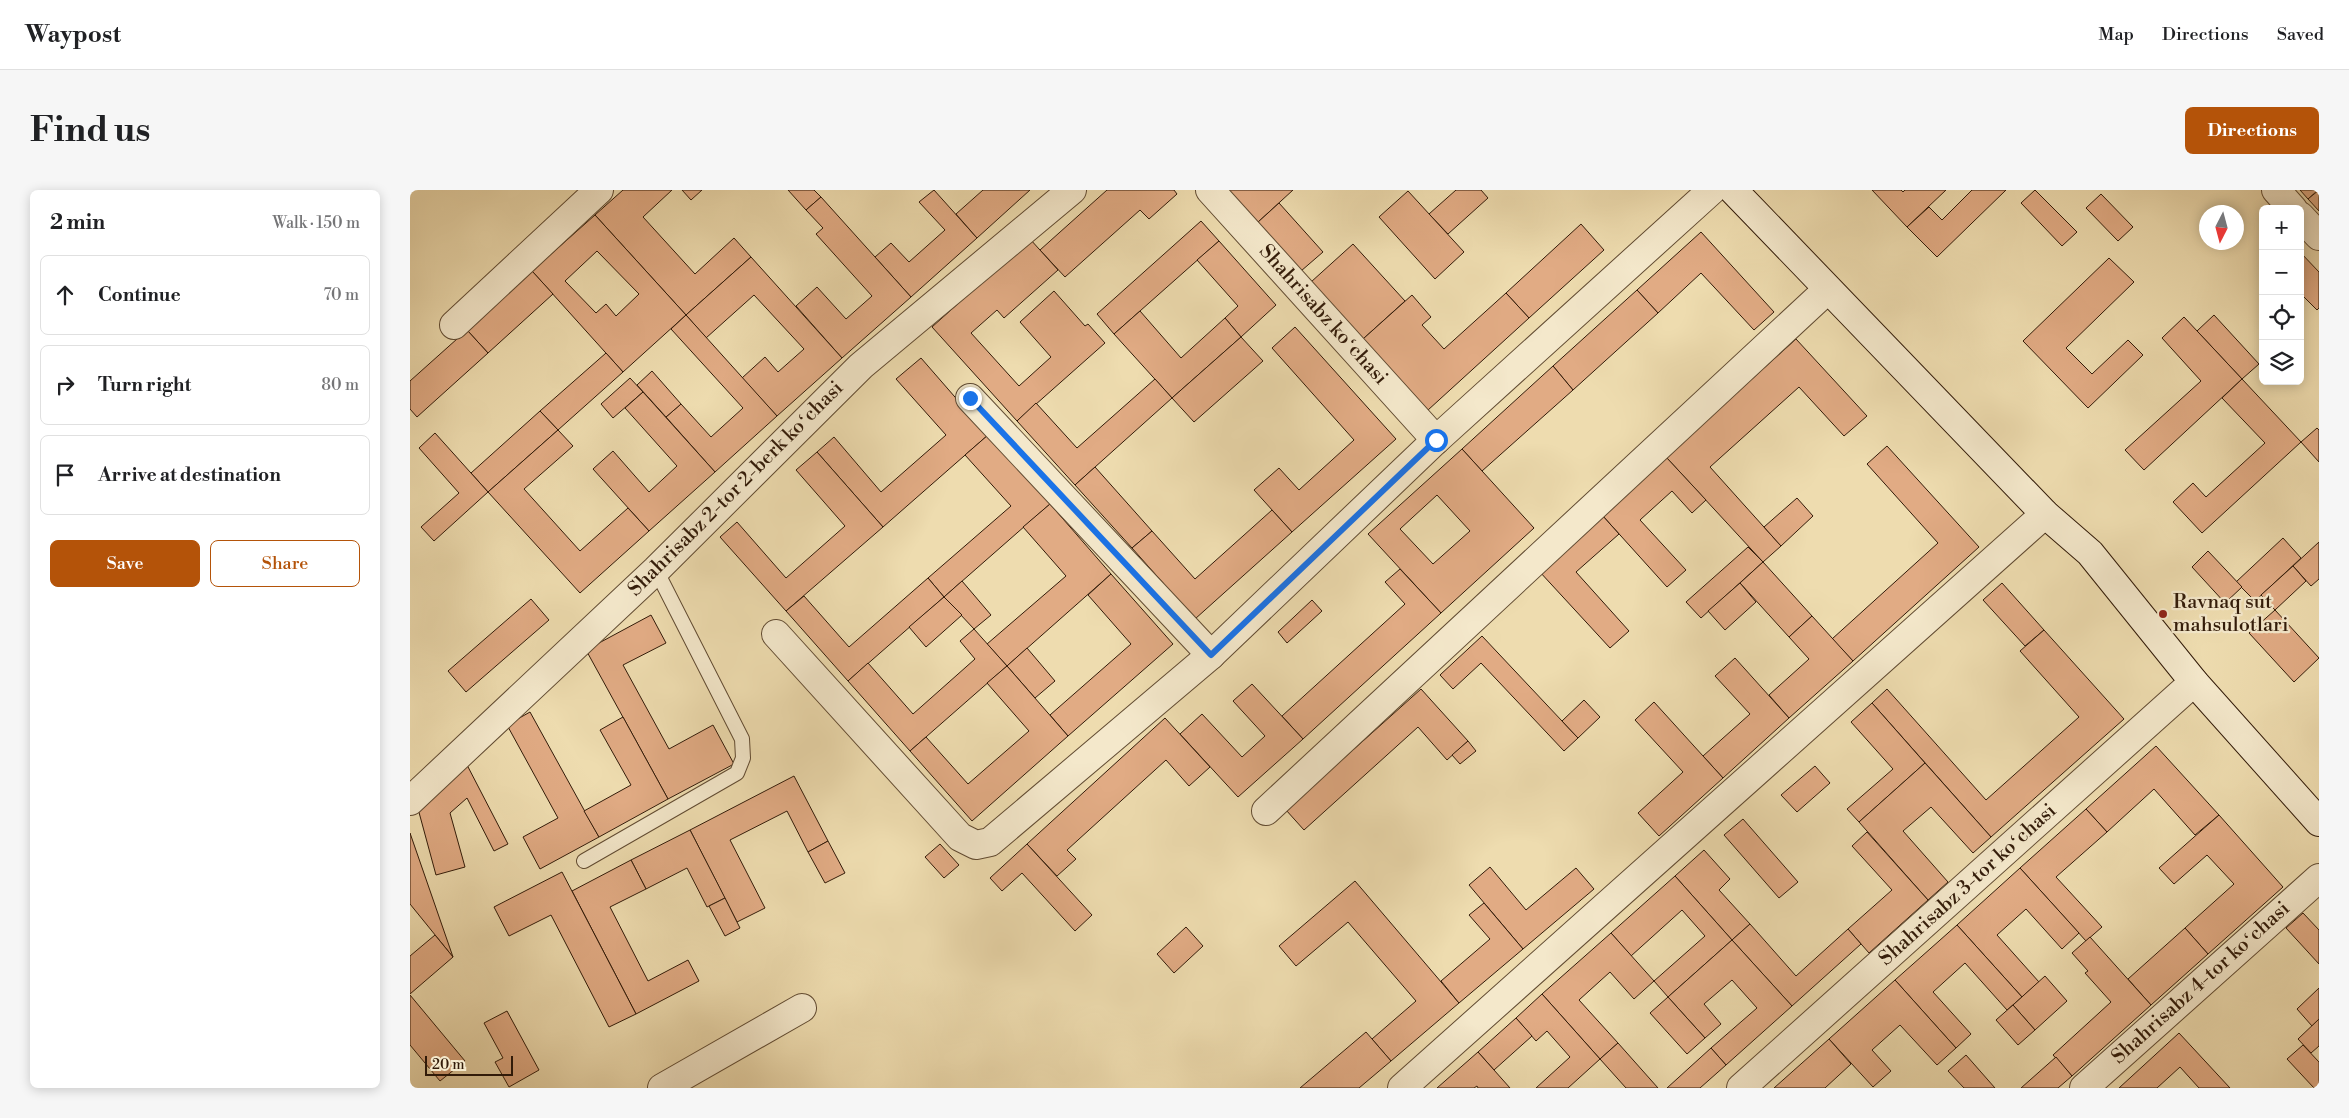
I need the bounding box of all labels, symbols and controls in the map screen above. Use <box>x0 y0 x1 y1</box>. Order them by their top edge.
text: Waypost <box>25 20 121 50</box>
text: Map <box>2098 23 2134 46</box>
text: Directions <box>2162 23 2249 46</box>
text: Saved <box>2277 23 2324 46</box>
button: Directions <box>2185 107 2319 154</box>
text: Find us <box>30 109 150 152</box>
north arrow <box>2199 205 2244 250</box>
map controls <box>2259 205 2304 385</box>
button: + <box>2259 205 2304 250</box>
text: 2 min <box>50 210 105 236</box>
text: Walk · 150 m <box>272 213 360 233</box>
street label: Shahrisabz koʻchasi <box>1253 240 1393 391</box>
button: − <box>2259 250 2304 295</box>
icon: ahead <box>51 281 79 309</box>
text: Continue <box>98 283 181 307</box>
text: 70 m <box>323 285 359 305</box>
button: locate <box>2259 295 2304 340</box>
button: layers <box>2259 340 2304 385</box>
icon: right <box>51 371 79 399</box>
text: Turn right <box>98 373 191 397</box>
text: 80 m <box>321 375 359 395</box>
street label: Shahrisabz 2-tor 2-berk koʻchasi <box>623 376 849 602</box>
route end <box>959 387 982 410</box>
route start <box>1425 429 1448 452</box>
icon: arrive <box>51 461 79 489</box>
text: Arrive at destination <box>98 463 281 487</box>
button: Save <box>50 540 200 587</box>
button: Share <box>210 540 360 587</box>
place label: Ravnaq sut mahsulotlari <box>2173 590 2289 638</box>
marker: Ravnaq sut mahsulotlari <box>2157 608 2169 620</box>
street label: Shahrisabz 3-tor koʻchasi <box>1874 798 2062 971</box>
street label: Shahrisabz 4-tor koʻchasi <box>2107 896 2296 1070</box>
scale bar <box>425 1053 512 1076</box>
text: 20 m <box>432 1056 464 1074</box>

